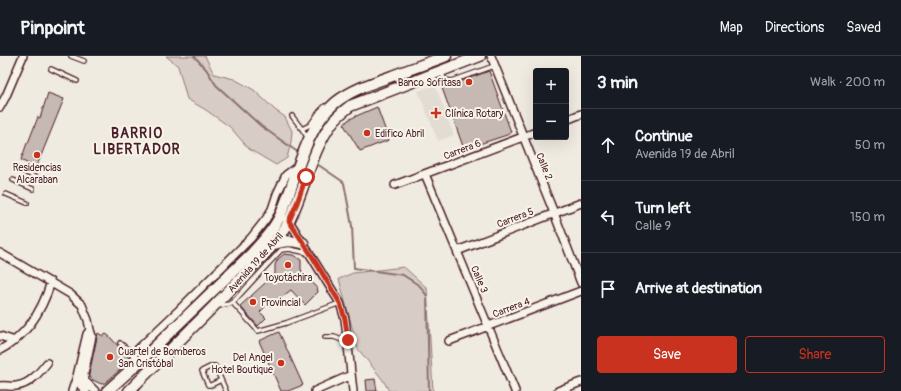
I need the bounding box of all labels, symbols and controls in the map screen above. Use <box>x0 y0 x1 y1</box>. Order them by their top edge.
text: Pinpoint <box>20 16 85 40</box>
text: Map <box>720 19 743 36</box>
text: Directions <box>765 19 824 36</box>
text: Saved <box>846 19 881 36</box>
map controls <box>533 68 569 140</box>
button: + <box>533 68 569 104</box>
text: 3 min <box>597 72 638 93</box>
text: Walk · 200 m <box>810 74 885 90</box>
place label: Banco Sofitasa <box>398 77 461 89</box>
marker: Banco Sofitasa <box>464 77 474 87</box>
button: − <box>533 104 569 140</box>
marker: Clínica Rotary <box>430 107 442 119</box>
place label: Clínica Rotary <box>445 108 504 120</box>
district label: BARRIO LIBERTADOR <box>93 125 181 158</box>
text: Continue <box>635 127 693 146</box>
marker: Edifico Abril <box>362 128 372 138</box>
place label: Edifico Abril <box>375 128 424 140</box>
icon: ahead <box>597 134 619 156</box>
street label: Carrera 6 <box>442 137 483 163</box>
text: 50 m <box>855 137 885 153</box>
text: Avenida 19 de Abril <box>635 146 735 162</box>
marker: Residencias Alcaraban <box>32 150 42 160</box>
street label: Calle 2 <box>533 151 555 182</box>
place label: Residencias Alcaraban <box>13 162 62 186</box>
route start <box>297 168 315 186</box>
text: Turn left <box>635 199 691 218</box>
street label: Carrera 5 <box>495 205 535 230</box>
icon: left <box>597 206 619 228</box>
text: 150 m <box>850 209 885 225</box>
text: Calle 9 <box>635 218 671 234</box>
street label: Avenida 19 de Abril <box>226 230 286 295</box>
marker: Toyotáchira <box>283 260 293 270</box>
street label: Calle 3 <box>468 264 490 295</box>
place label: Toyotáchira <box>264 272 313 284</box>
icon: arrive <box>597 278 619 300</box>
text: Arrive at destination <box>635 279 762 298</box>
street label: Carrera 4 <box>491 295 532 321</box>
marker: Provincial <box>248 297 258 307</box>
place label: Provincial <box>261 297 301 309</box>
route end <box>339 331 357 349</box>
button: Save <box>597 336 737 373</box>
button: Share <box>745 336 885 373</box>
place label: Cuartel de Bomberos San Cristóbal <box>118 346 206 370</box>
marker: Cuartel de Bomberos San Cristóbal <box>105 352 115 362</box>
place label: Del Angel Hotel Boutique <box>211 352 273 376</box>
marker: Del Angel Hotel Boutique <box>276 358 286 368</box>

